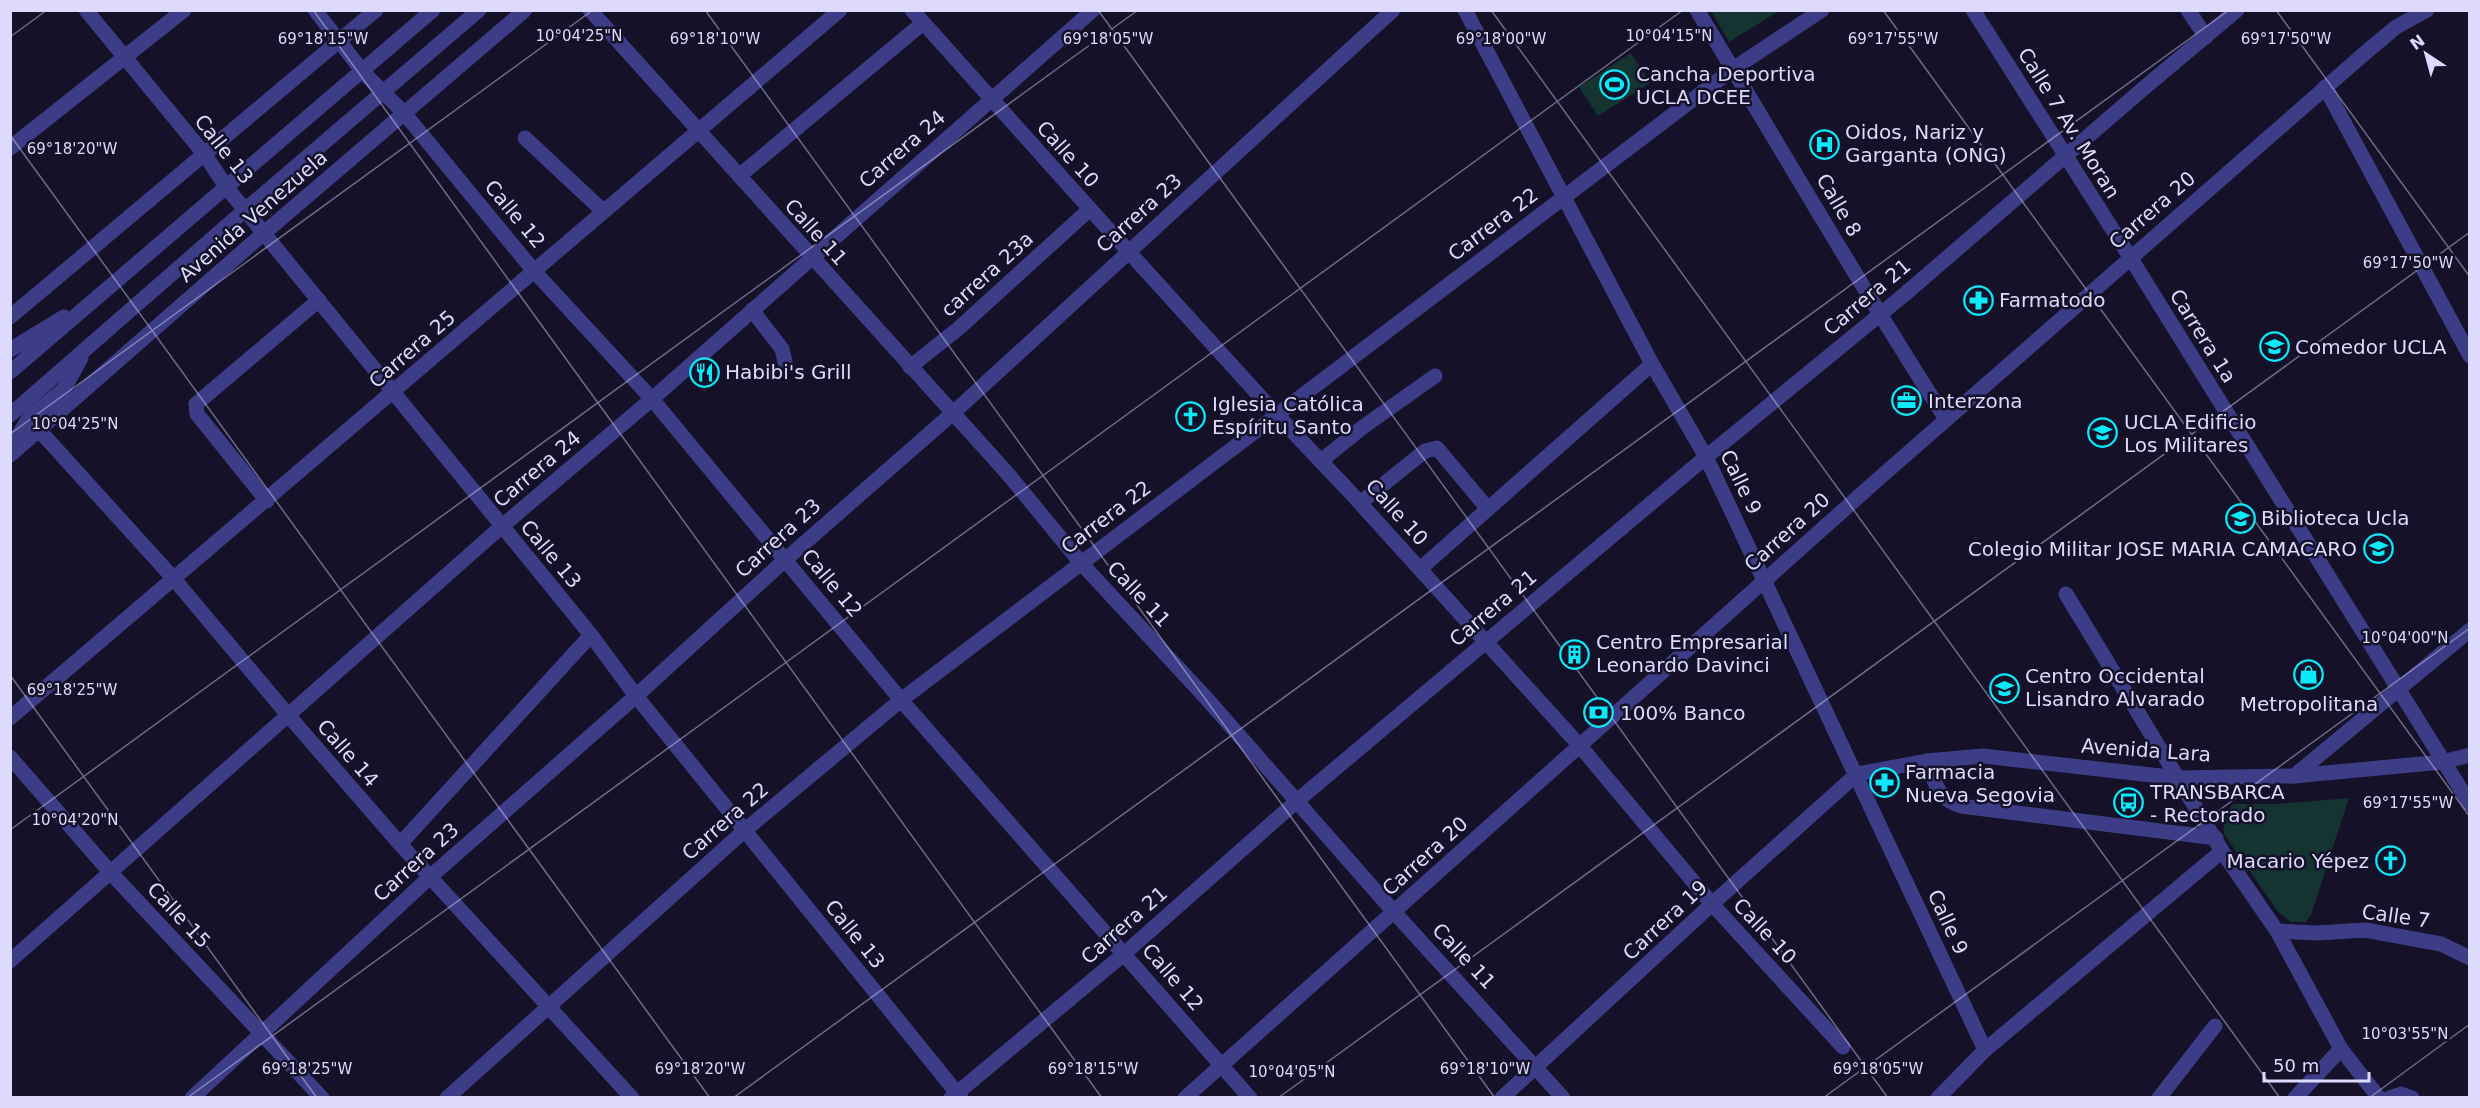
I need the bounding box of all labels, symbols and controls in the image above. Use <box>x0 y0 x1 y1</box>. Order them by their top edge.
north arrow <box>2396 24 2456 84</box>
text: 10°04'25"N <box>535 27 623 45</box>
text: 10°04'15"N <box>1625 27 1713 45</box>
text: 69°18'15"W <box>278 30 368 48</box>
text: 69°18'10"W <box>670 30 760 48</box>
text: 69°18'05"W <box>1063 30 1153 48</box>
text: 69°18'00"W <box>1456 30 1546 48</box>
text: 69°17'55"W <box>1848 30 1938 48</box>
text: 69°17'50"W <box>2241 30 2331 48</box>
text: N <box>2406 31 2428 54</box>
street label: Calle 7 Av. Moran <box>2013 43 2125 203</box>
place label: Cancha Deportiva UCLA DCEE <box>1636 62 1816 109</box>
sports icon: Cancha Deportiva UCLA DCEE <box>1599 69 1631 101</box>
street label: Carrera 24 <box>854 105 950 193</box>
street label: Calle 13 <box>189 110 259 188</box>
street label: Calle 10 <box>1032 116 1104 192</box>
place label: Oidos, Nariz y Garganta (ONG) <box>1845 120 2007 167</box>
hospital icon: Oidos, Nariz y Garganta (ONG) <box>1808 128 1840 160</box>
text: 69°18'20"W <box>27 140 117 158</box>
street label: Avenida Venezuela <box>174 145 332 287</box>
street label: Carrera 20 <box>2104 166 2200 254</box>
street label: Carrera 23 <box>1091 168 1187 258</box>
street label: Calle 8 <box>1811 169 1867 241</box>
street label: Calle 12 <box>480 175 550 253</box>
street label: Carrera 22 <box>1443 182 1543 266</box>
street label: Calle 11 <box>780 194 852 270</box>
street label: carrera 23a <box>936 226 1038 322</box>
street label: Carrera 21 <box>1819 254 1915 340</box>
text: 69°17'50"W <box>2363 254 2453 272</box>
pharmacy icon: Farmatodo <box>1962 284 1994 316</box>
street label: Carrera 1a <box>2165 285 2241 387</box>
place label: Farmatodo <box>1999 288 2106 312</box>
street label: Carrera 25 <box>364 305 460 393</box>
school or university icon: Comedor UCLA <box>2258 331 2290 363</box>
place label: Comedor UCLA <box>2295 335 2447 359</box>
restaurant icon: Habibi's Grill <box>688 356 720 388</box>
place label: Habibi's Grill <box>725 360 851 384</box>
office icon: Interzona <box>1891 385 1923 417</box>
place label: Interzona <box>1928 389 2023 413</box>
place label: Iglesia Católica Espíritu Santo <box>1212 392 1364 439</box>
church icon: Iglesia Católica Espíritu Santo <box>1175 400 1207 432</box>
place label: UCLA Edificio Los Militares <box>2124 410 2257 457</box>
text: 10°04'25"N <box>31 415 119 433</box>
school or university icon: UCLA Edificio Los Militares <box>2087 417 2119 449</box>
street label: Carrera 24 <box>489 426 585 512</box>
street label: Calle 9 <box>1715 446 1767 518</box>
street label: Calle 10 <box>1361 474 1433 550</box>
street label: Carrera 22 <box>1056 475 1156 559</box>
street label: Carrera 20 <box>1739 487 1835 577</box>
street label: Carrera 23 <box>730 493 826 583</box>
school or university icon: Biblioteca Ucla <box>2224 502 2256 534</box>
place label: Biblioteca Ucla <box>2261 506 2410 530</box>
street label: Calle 13 <box>516 515 586 593</box>
school or university icon: Colegio Militar JOSE MARIA CAMACARO <box>2362 533 2394 565</box>
place label: Colegio Militar JOSE MARIA CAMACARO <box>1968 537 2357 561</box>
street label: Calle 12 <box>797 544 867 622</box>
street label: Calle 11 <box>1102 556 1176 632</box>
street label: Carrera 21 <box>1445 565 1541 651</box>
text: 10°04'00"N <box>2361 629 2449 647</box>
place label: Centro Empresarial Leonardo Davinci <box>1596 630 1788 677</box>
building icon: Centro Empresarial Leonardo Davinci <box>1559 638 1591 670</box>
shop icon: Metropolitana <box>2293 658 2325 690</box>
place label: Centro Occidental Lisandro Alvarado <box>2025 664 2205 711</box>
school or university icon: Centro Occidental Lisandro Alvarado <box>1988 672 2020 704</box>
text: 69°18'25"W <box>27 681 117 699</box>
place label: Metropolitana <box>2240 692 2378 716</box>
bank icon: 100% Banco <box>1583 697 1615 729</box>
place label: 100% Banco <box>1620 701 1745 725</box>
street label: Calle 14 <box>312 714 384 792</box>
street label: Avenida Lara <box>2080 733 2212 767</box>
place label: Farmacia Nueva Segovia <box>1905 760 2055 807</box>
pharmacy icon: Farmacia Nueva Segovia <box>1868 767 1900 799</box>
street label: Carrera 22 <box>677 777 773 865</box>
place label: TRANSBARCA - Rectorado <box>2149 780 2285 827</box>
bus stop icon: TRANSBARCA - Rectorado <box>2113 787 2145 819</box>
text: 69°17'55"W <box>2363 794 2453 812</box>
text: 10°04'20"N <box>31 811 119 829</box>
street label: Carrera 20 <box>1377 811 1473 901</box>
street label: Carrera 23 <box>368 817 464 907</box>
church icon: Macario Yépez <box>2374 845 2406 877</box>
place label: Macario Yépez <box>2227 849 2369 873</box>
street label: Carrera 19 <box>1618 875 1712 965</box>
street label: Calle 15 <box>142 877 216 953</box>
street label: Carrera 21 <box>1076 881 1172 969</box>
street label: Calle 9 <box>1923 886 1973 958</box>
street label: Calle 10 <box>1728 893 1802 969</box>
street label: Calle 13 <box>820 895 890 973</box>
street label: Calle 7 <box>2360 899 2432 933</box>
street label: Calle 11 <box>1427 918 1501 994</box>
street label: Calle 12 <box>1137 938 1209 1016</box>
text: 10°03'55"N <box>2361 1025 2449 1043</box>
scale bar <box>2264 1045 2369 1083</box>
text: 50 m <box>2273 1055 2319 1076</box>
text: 69°18'25"W <box>262 1060 352 1078</box>
text: 69°18'20"W <box>655 1060 745 1078</box>
text: 69°18'15"W <box>1048 1060 1138 1078</box>
text: 69°18'10"W <box>1440 1060 1530 1078</box>
text: 69°18'05"W <box>1833 1060 1923 1078</box>
text: 10°04'05"N <box>1248 1063 1336 1081</box>

